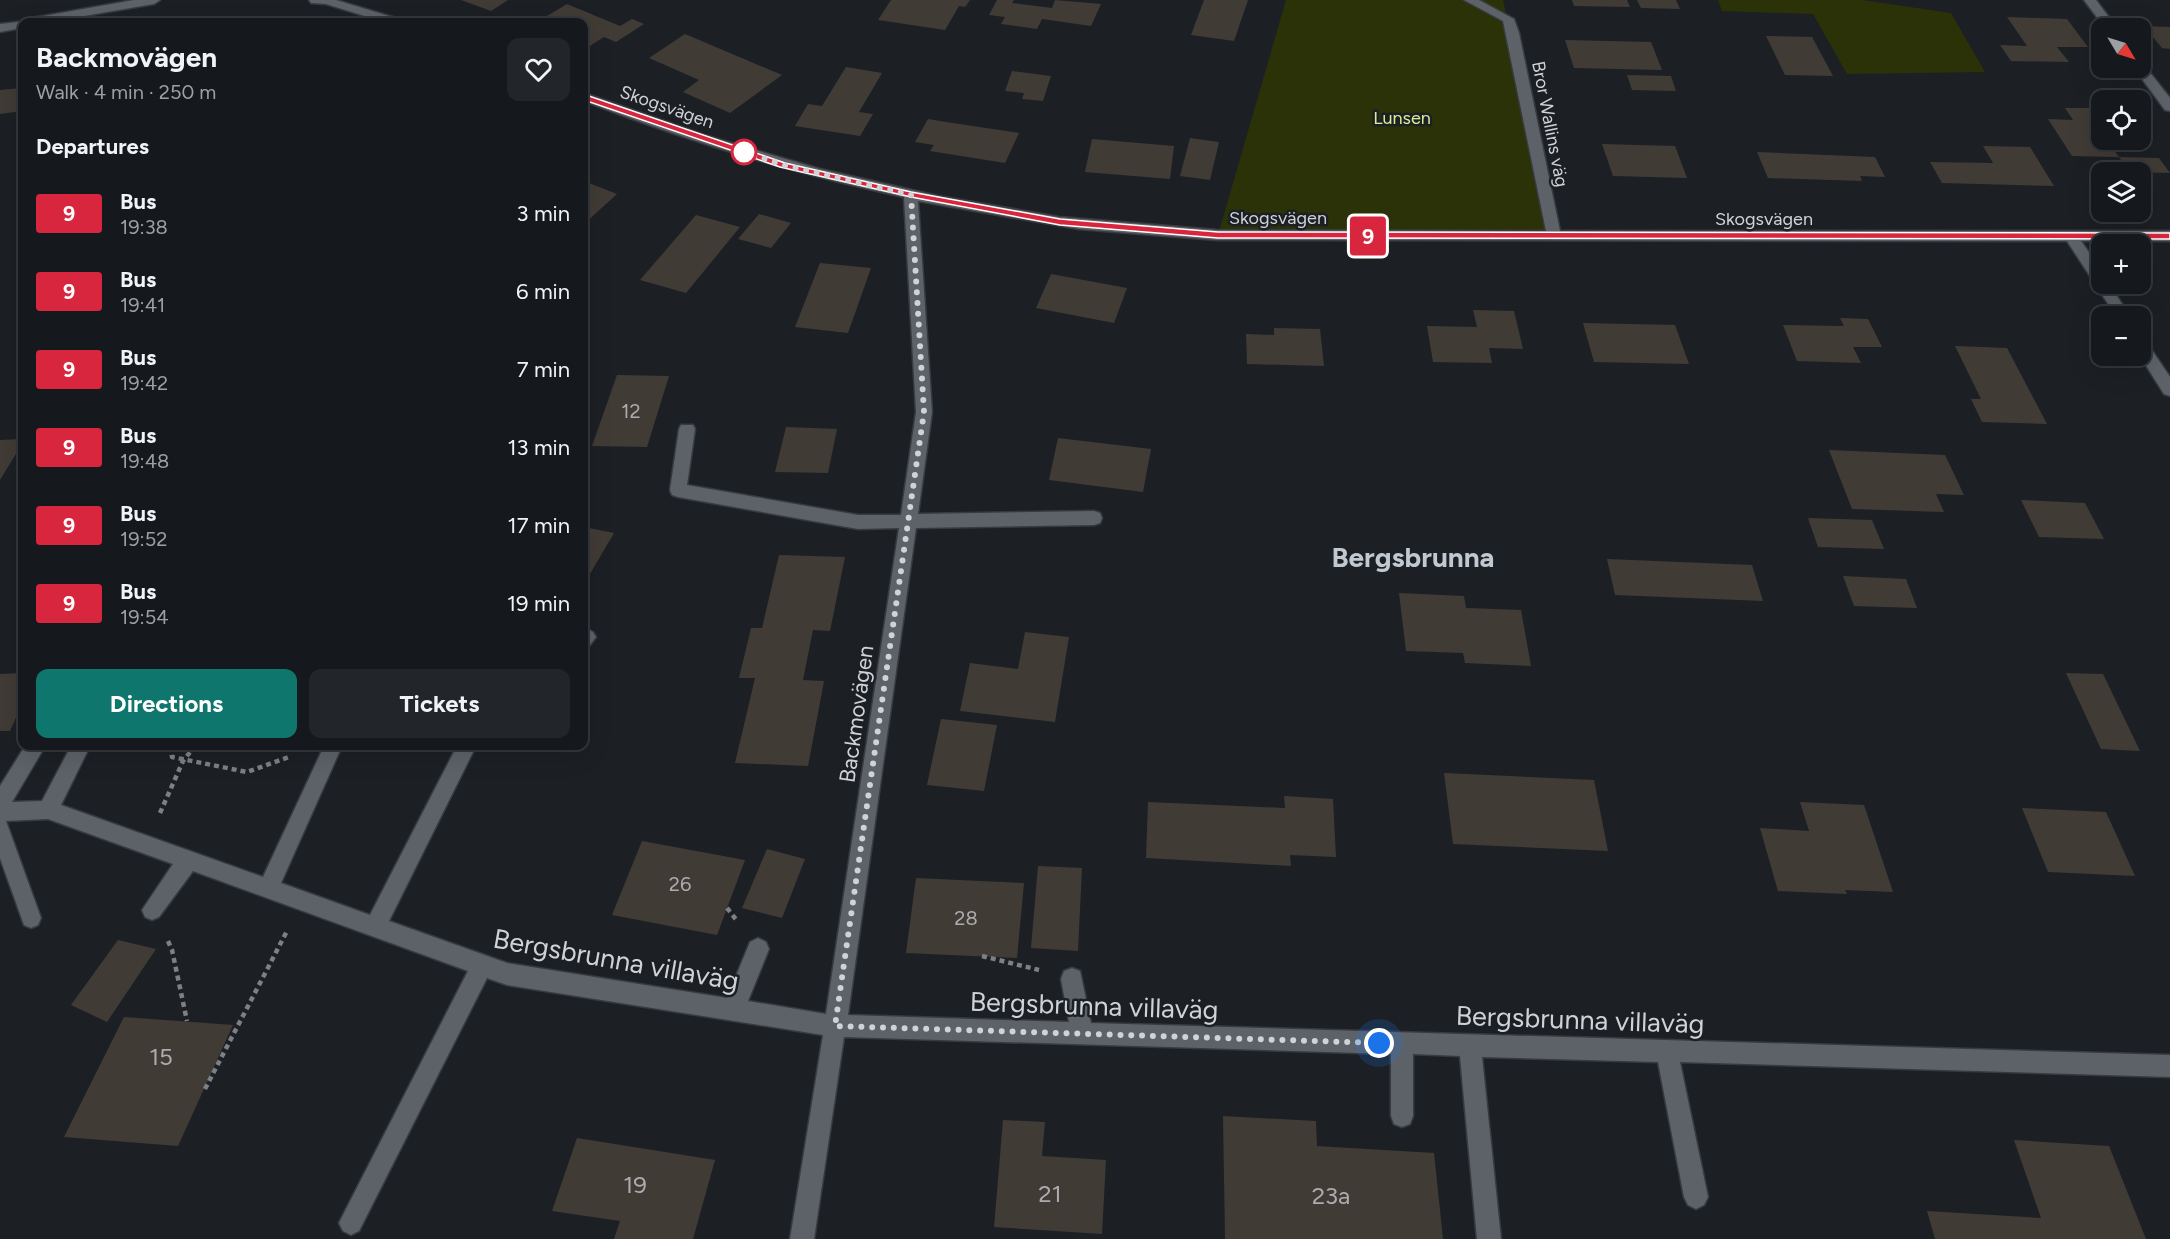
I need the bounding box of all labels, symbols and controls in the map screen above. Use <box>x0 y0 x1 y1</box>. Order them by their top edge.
north arrow <box>2091 18 2151 78</box>
map controls <box>2091 18 2151 366</box>
button: heart <box>507 38 570 101</box>
text: Backmovägen <box>36 40 217 74</box>
street label: Bror Wallins väg <box>1527 59 1573 189</box>
text: Walk · 4 min · 250 m <box>36 80 216 104</box>
street label: Skogsvägen <box>617 81 717 133</box>
button: locate <box>2091 90 2151 150</box>
park label: Lunsen <box>1373 107 1431 129</box>
text: Departures <box>36 133 149 160</box>
unlabelled marker <box>731 139 757 165</box>
button: layers <box>2091 162 2151 222</box>
text: Bus <box>120 188 156 215</box>
text: 3 min <box>516 200 570 227</box>
text: 9 <box>63 201 75 226</box>
street label: Skogsvägen <box>1229 207 1327 229</box>
street label: Skogsvägen <box>1715 208 1813 230</box>
text: 19:38 <box>120 215 168 239</box>
line badge: 9 <box>1348 216 1388 256</box>
text: 9 <box>1362 224 1374 249</box>
button: + <box>2091 234 2151 294</box>
text: Bus <box>120 266 156 293</box>
text: 6 min <box>516 278 570 305</box>
text: 9 <box>63 279 75 304</box>
text: 19:41 <box>120 293 165 317</box>
button: − <box>2091 306 2151 366</box>
text: Bus <box>120 344 156 371</box>
text: 7 min <box>517 356 570 383</box>
text: 9 <box>63 357 75 382</box>
text: 19:42 <box>120 371 168 395</box>
house number: 12 <box>621 399 641 423</box>
text: Bus <box>120 422 156 449</box>
text: 13 min <box>507 434 570 461</box>
text: 9 <box>63 435 75 460</box>
text: 19:48 <box>120 449 169 473</box>
text: Bus <box>120 500 156 527</box>
text: 17 min <box>508 512 570 539</box>
text: 9 <box>63 513 75 538</box>
text: 19:52 <box>120 527 167 551</box>
district label: Bergsbrunna <box>1331 540 1495 574</box>
text: Bus <box>120 578 156 605</box>
text: 19 min <box>507 590 570 617</box>
text: 9 <box>63 591 75 616</box>
text: 19:54 <box>120 605 169 629</box>
street label: Backmovägen <box>834 644 879 784</box>
button: Directions <box>36 669 297 738</box>
button: Tickets <box>309 669 570 738</box>
house number: 26 <box>669 872 691 896</box>
house number: 28 <box>954 906 978 930</box>
street label: Bergsbrunna villaväg <box>491 922 741 997</box>
street label: Bergsbrunna villaväg <box>969 985 1219 1026</box>
street label: Bergsbrunna villaväg <box>1455 999 1705 1040</box>
your location <box>1364 1028 1394 1058</box>
house number: 15 <box>149 1042 173 1071</box>
house number: 19 <box>623 1170 647 1199</box>
house number: 21 <box>1038 1179 1062 1208</box>
house number: 23a <box>1312 1181 1350 1210</box>

